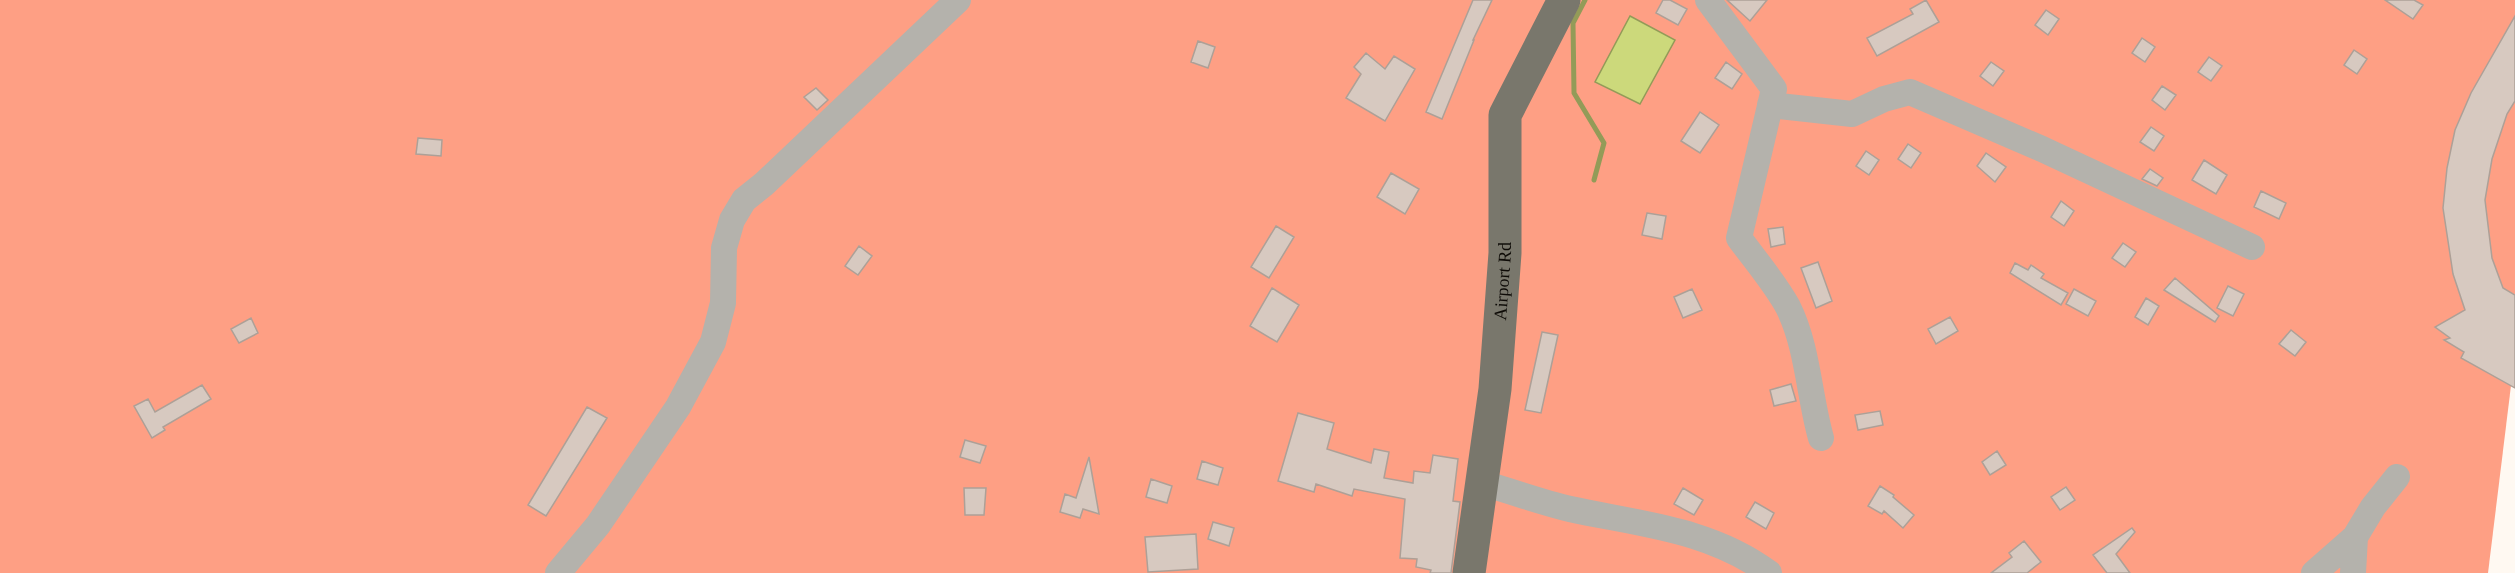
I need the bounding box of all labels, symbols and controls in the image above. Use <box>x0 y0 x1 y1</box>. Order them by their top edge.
street label: Airport Rd <box>1490 242 1515 321</box>

